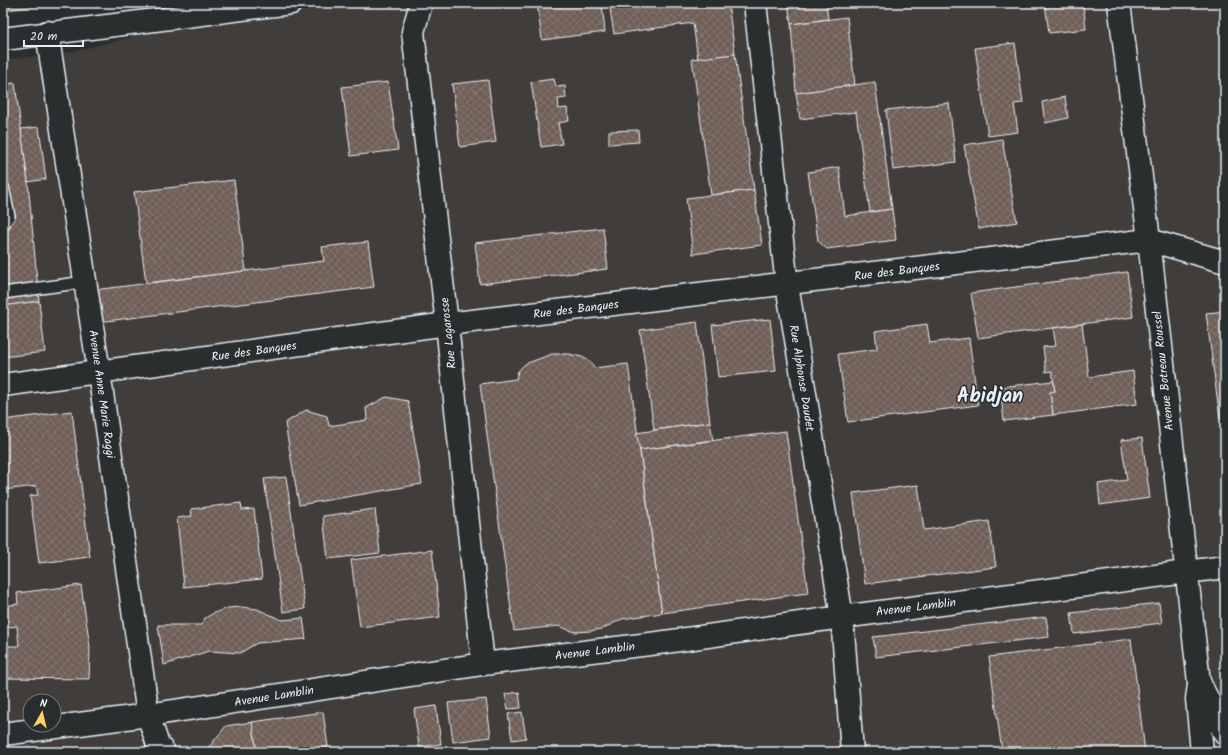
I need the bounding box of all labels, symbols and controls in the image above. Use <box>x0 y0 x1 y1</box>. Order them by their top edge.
scale bar <box>24 22 83 48</box>
text: 20 m <box>30 27 58 46</box>
street label: Rue des Banques <box>853 257 941 286</box>
street label: Rue des Banques <box>532 295 620 324</box>
street label: Rue Lagarosse <box>435 296 462 370</box>
street label: Avenue Botreau Roussel <box>1148 310 1179 432</box>
street label: Rue Alphonse Daudet <box>784 323 819 433</box>
street label: Avenue Anne Marie Raggi <box>83 329 120 461</box>
street label: Rue des Banques <box>210 336 298 367</box>
district label: Abidjan <box>957 381 1023 413</box>
street label: Avenue Lamblin <box>875 593 957 622</box>
street label: Avenue Lamblin <box>554 637 636 666</box>
street label: Avenue Lamblin <box>233 681 315 712</box>
north arrow <box>22 693 62 733</box>
text: N <box>39 695 48 713</box>

